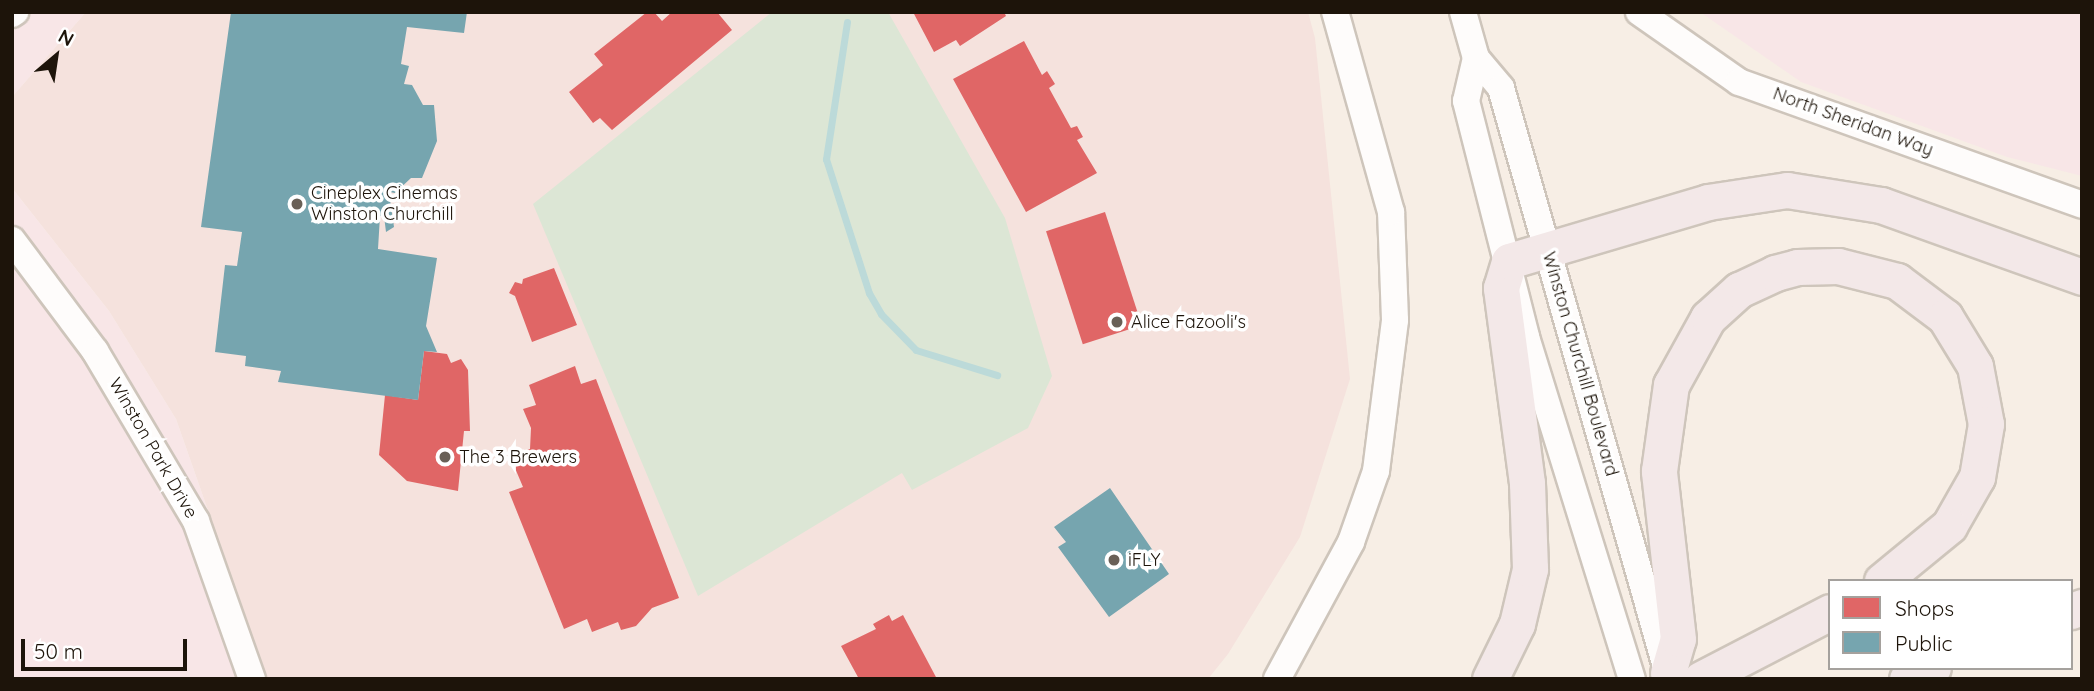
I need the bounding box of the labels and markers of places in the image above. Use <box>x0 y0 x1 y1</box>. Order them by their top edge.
place label: Cineplex Cinemas Winston Churchill <box>311 183 458 226</box>
marker: Cineplex Cinemas Winston Churchill <box>289 196 305 212</box>
place label: Alice Fazooli's <box>1131 311 1246 333</box>
marker: Alice Fazooli's <box>1109 314 1125 330</box>
place label: The 3 Brewers <box>459 446 577 468</box>
marker: The 3 Brewers <box>437 449 453 465</box>
place label: iFLY <box>1128 549 1161 571</box>
marker: iFLY <box>1106 552 1122 568</box>

